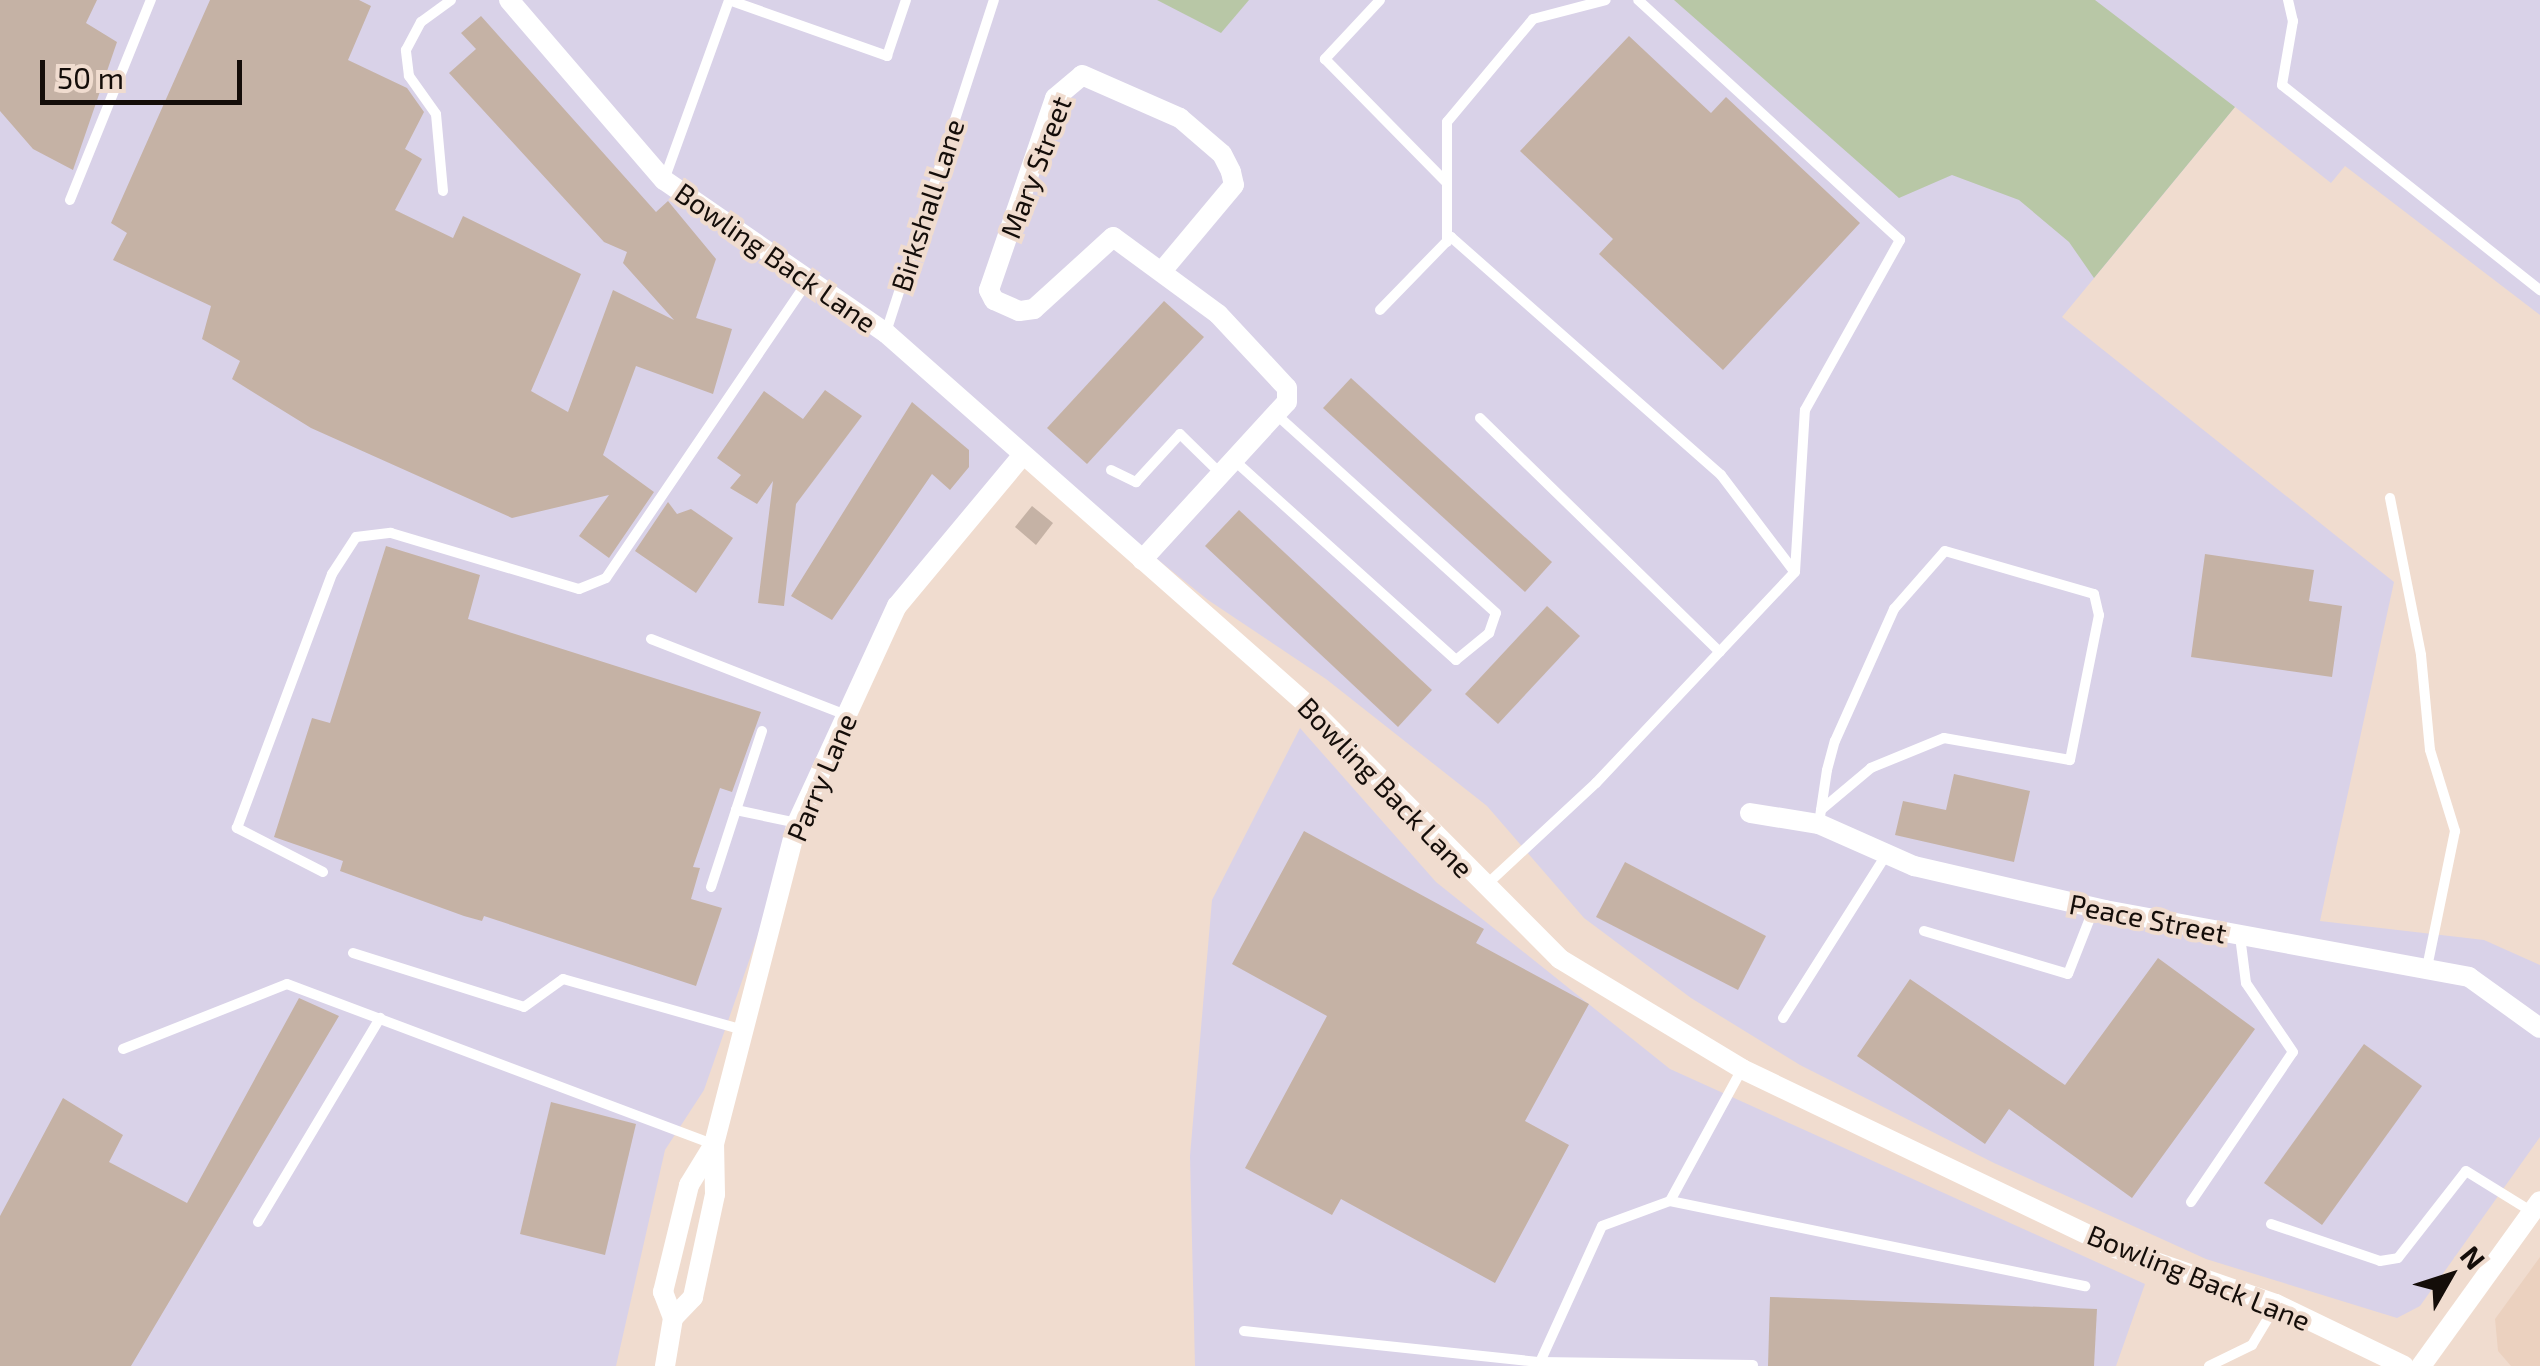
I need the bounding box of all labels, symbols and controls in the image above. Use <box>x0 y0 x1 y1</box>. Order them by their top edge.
scale bar <box>45 40 248 102</box>
text: 50 m <box>57 59 124 95</box>
street label: Mary Street <box>992 91 1078 243</box>
street label: Birkshall Lane <box>883 114 971 296</box>
street label: Bowling Back Lane <box>669 175 883 339</box>
street label: Bowling Back Lane <box>1291 690 1481 884</box>
street label: Parry Lane <box>779 708 863 846</box>
street label: Peace Street <box>2067 886 2229 950</box>
street label: Bowling Back Lane <box>2083 1217 2315 1337</box>
north arrow <box>2400 1226 2500 1326</box>
text: N <box>2454 1239 2493 1276</box>

